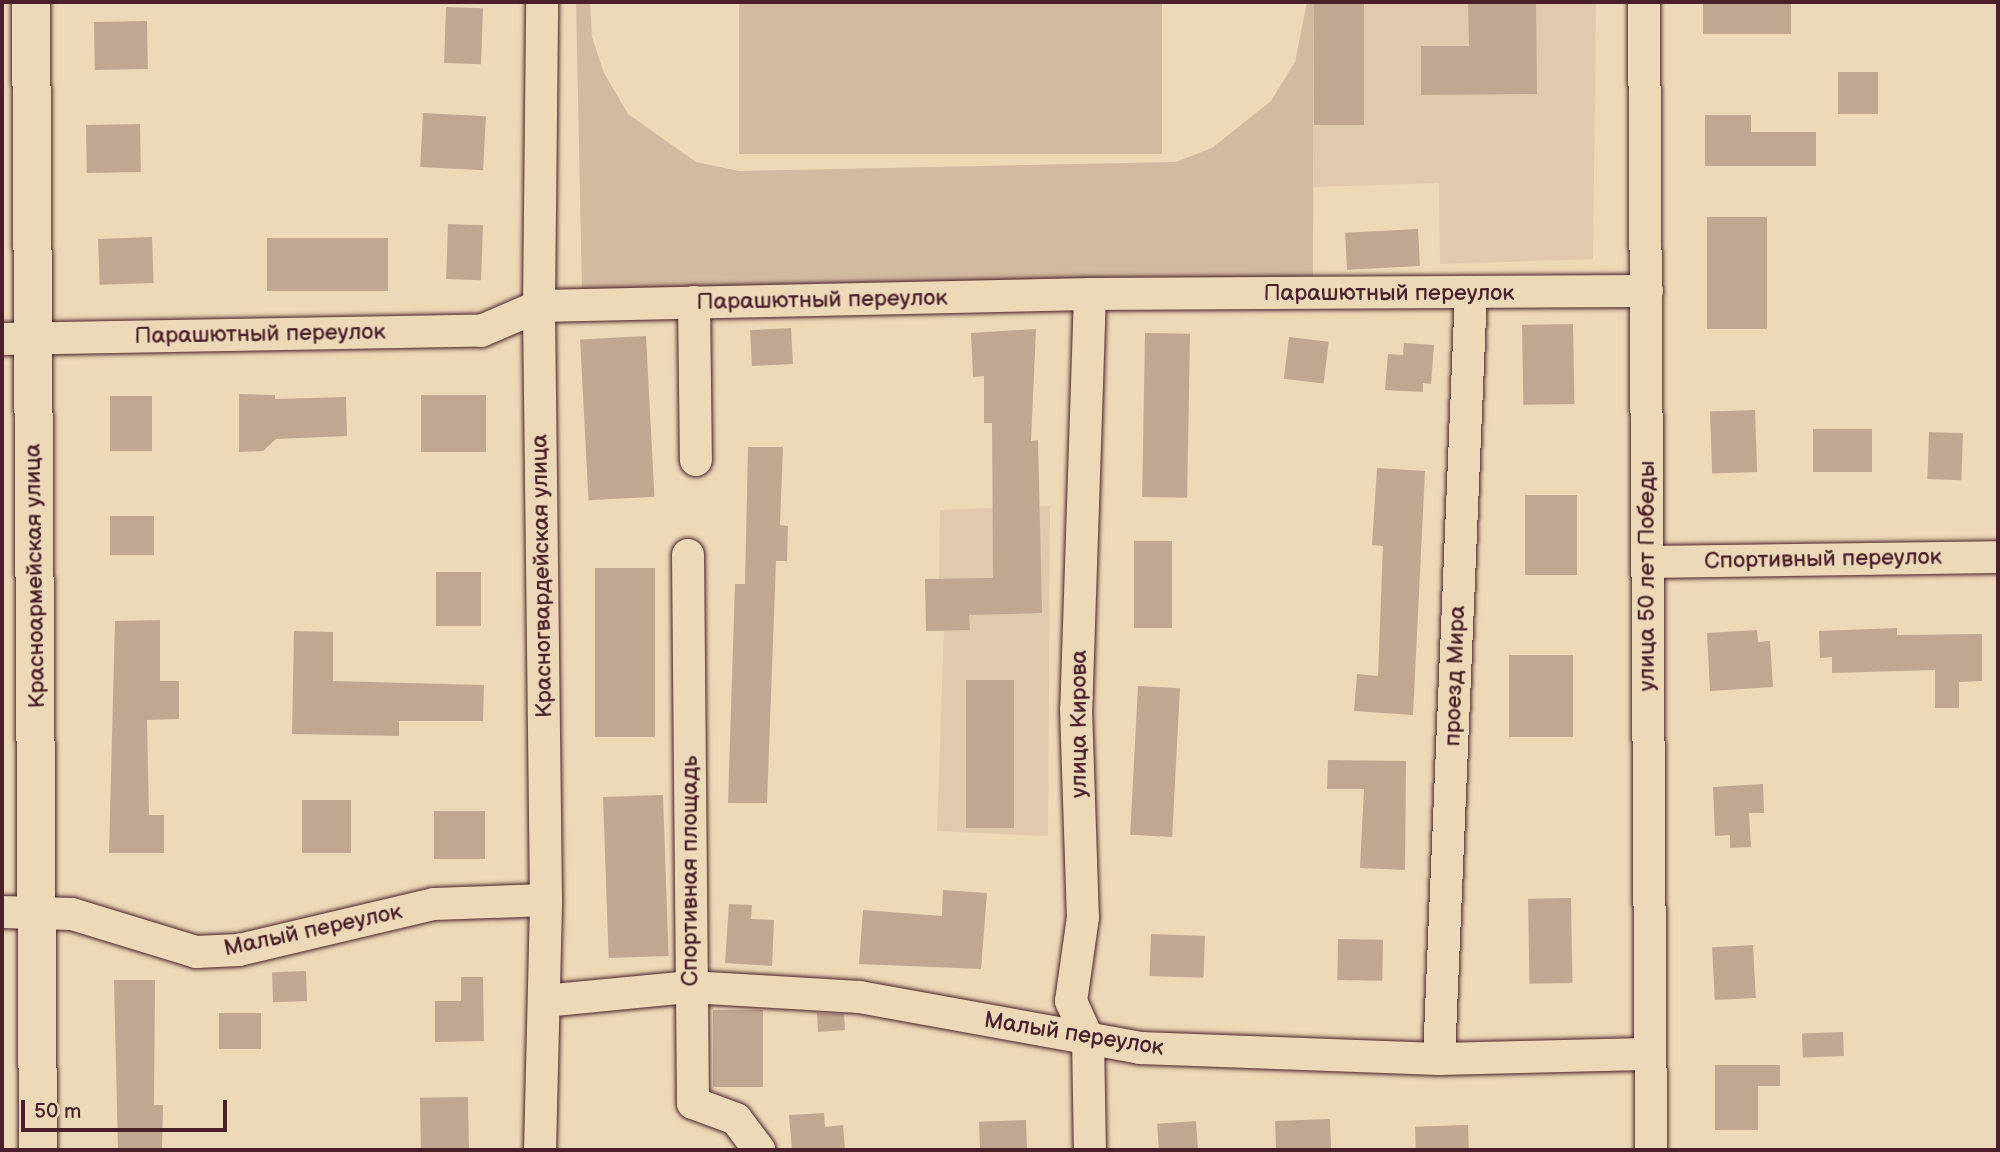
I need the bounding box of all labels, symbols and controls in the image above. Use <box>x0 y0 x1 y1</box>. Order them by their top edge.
street label: Парашютный переулок <box>1263 279 1515 307</box>
street label: Парашютный переулок <box>696 284 948 316</box>
street label: Парашютный переулок <box>134 318 386 350</box>
street label: Красногвардейская улица <box>526 434 558 718</box>
street label: Красноармейская улица <box>19 443 51 709</box>
street label: улица 50 лет Победы <box>1633 461 1661 691</box>
street label: Спортивный переулок <box>1704 543 1942 575</box>
street label: проезд Мира <box>1439 605 1471 747</box>
street label: улица Кирова <box>1065 650 1093 798</box>
street label: Спортивная площадь <box>676 756 704 986</box>
street label: Малый переулок <box>221 898 405 962</box>
street label: Малый переулок <box>982 1006 1166 1062</box>
scale bar <box>24 1086 231 1130</box>
text: 50 m <box>34 1099 81 1124</box>

